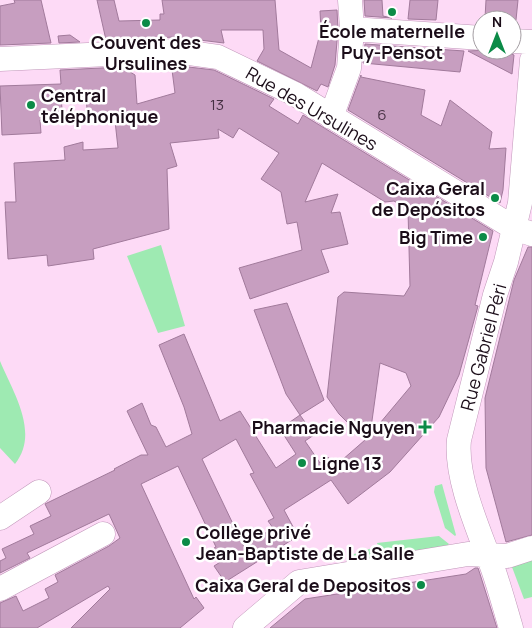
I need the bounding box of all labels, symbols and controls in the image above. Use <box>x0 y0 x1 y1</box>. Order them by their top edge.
marker: École maternelle Puy-Pensot <box>386 6 398 18</box>
north arrow <box>472 10 522 60</box>
text: N <box>492 12 502 31</box>
marker: Couvent des Ursulines <box>140 17 152 29</box>
place label: École maternelle Puy-Pensot <box>319 19 465 64</box>
place label: Couvent des Ursulines <box>91 30 201 75</box>
street label: Rue des Ursulines <box>242 61 382 155</box>
place label: Central téléphonique <box>41 83 158 128</box>
house number: 13 <box>210 94 224 115</box>
marker: Central téléphonique <box>25 99 37 111</box>
house number: 6 <box>377 104 387 125</box>
place label: Caixa Geral de Depósitos <box>372 176 485 221</box>
marker: Caixa Geral de Depósitos <box>489 192 501 204</box>
place label: Big Time <box>399 225 473 249</box>
marker: Big Time <box>477 231 489 243</box>
street label: Rue Gabriel Péri <box>455 281 511 413</box>
place label: Pharmacie Nguyen <box>252 415 415 439</box>
marker: Pharmacie Nguyen <box>419 421 431 433</box>
place label: Ligne 13 <box>312 451 382 475</box>
marker: Ligne 13 <box>296 457 308 469</box>
place label: Collège privé Jean-Baptiste de La Salle <box>196 520 414 565</box>
marker: Collège privé Jean-Baptiste de La Salle <box>180 536 192 548</box>
place label: Caixa Geral de Depositos <box>195 573 411 597</box>
marker: Caixa Geral de Depositos <box>415 579 427 591</box>

